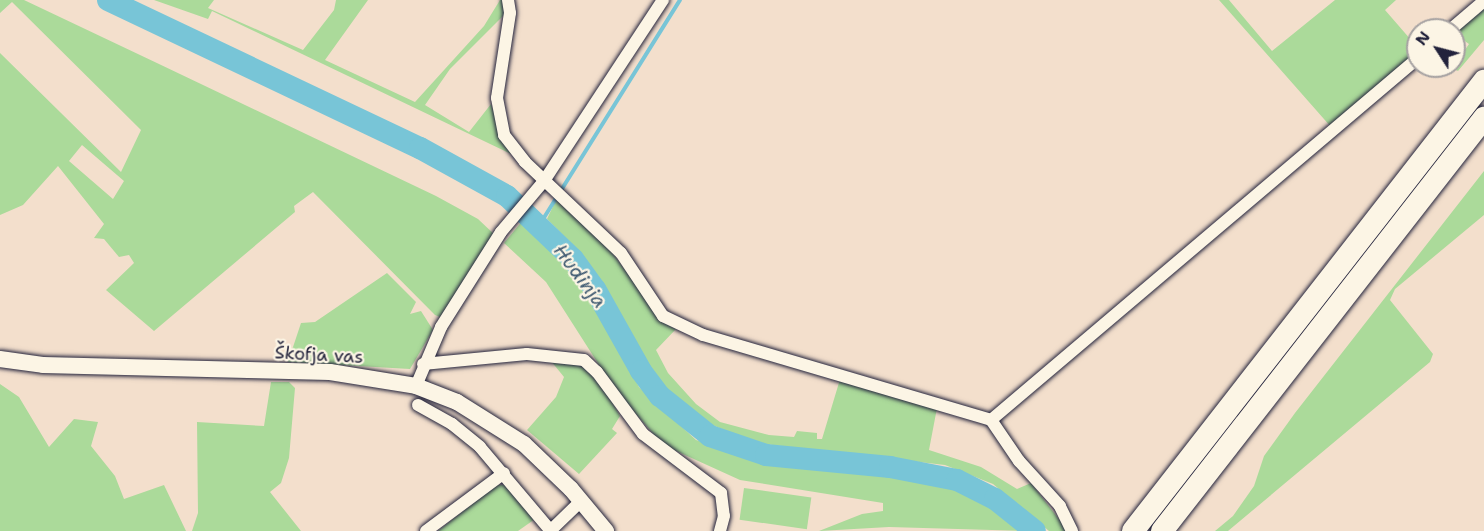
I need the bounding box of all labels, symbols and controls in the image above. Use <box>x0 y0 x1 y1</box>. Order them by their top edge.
north arrow <box>1406 18 1466 78</box>
text: N <box>1410 27 1435 50</box>
water label: Hudinja <box>548 239 612 313</box>
street label: Škofja vas <box>274 342 364 368</box>

